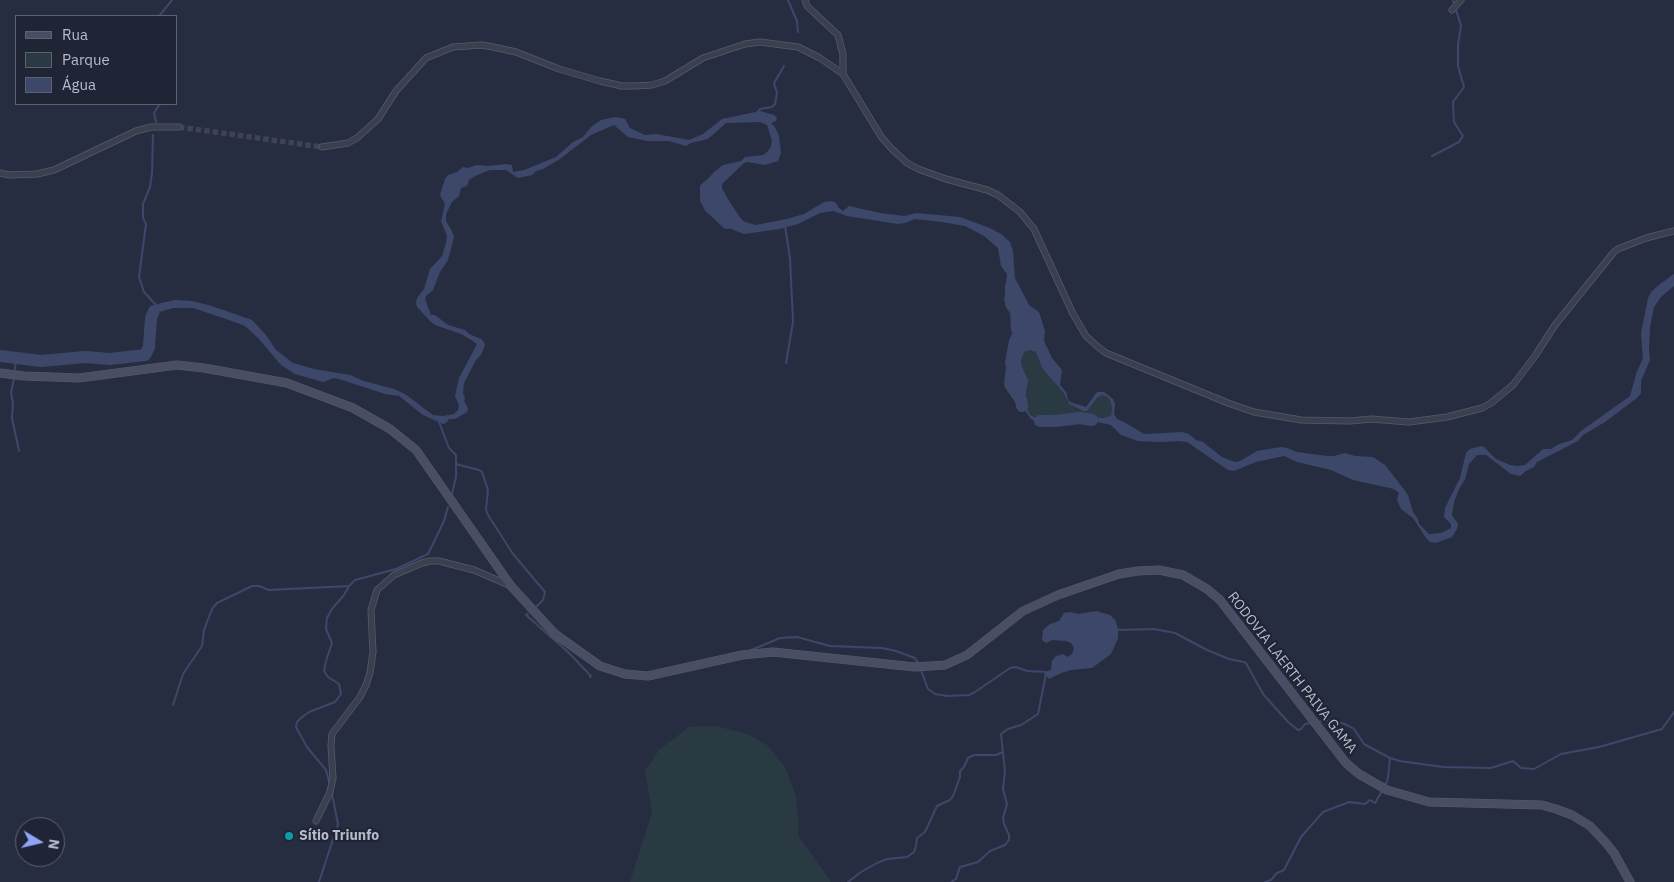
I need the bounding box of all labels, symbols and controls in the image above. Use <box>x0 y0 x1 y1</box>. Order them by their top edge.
legend <box>15 15 178 105</box>
text: Rua <box>62 25 88 44</box>
text: Parque <box>62 50 110 69</box>
text: Água <box>62 75 96 94</box>
street label: RODOVIA LAERTH PAIVA GAMA <box>1224 589 1360 757</box>
north arrow <box>15 817 65 867</box>
place label: Sítio Triunfo <box>299 828 379 844</box>
marker: Sítio Triunfo <box>283 830 295 842</box>
text: N <box>44 838 64 851</box>

